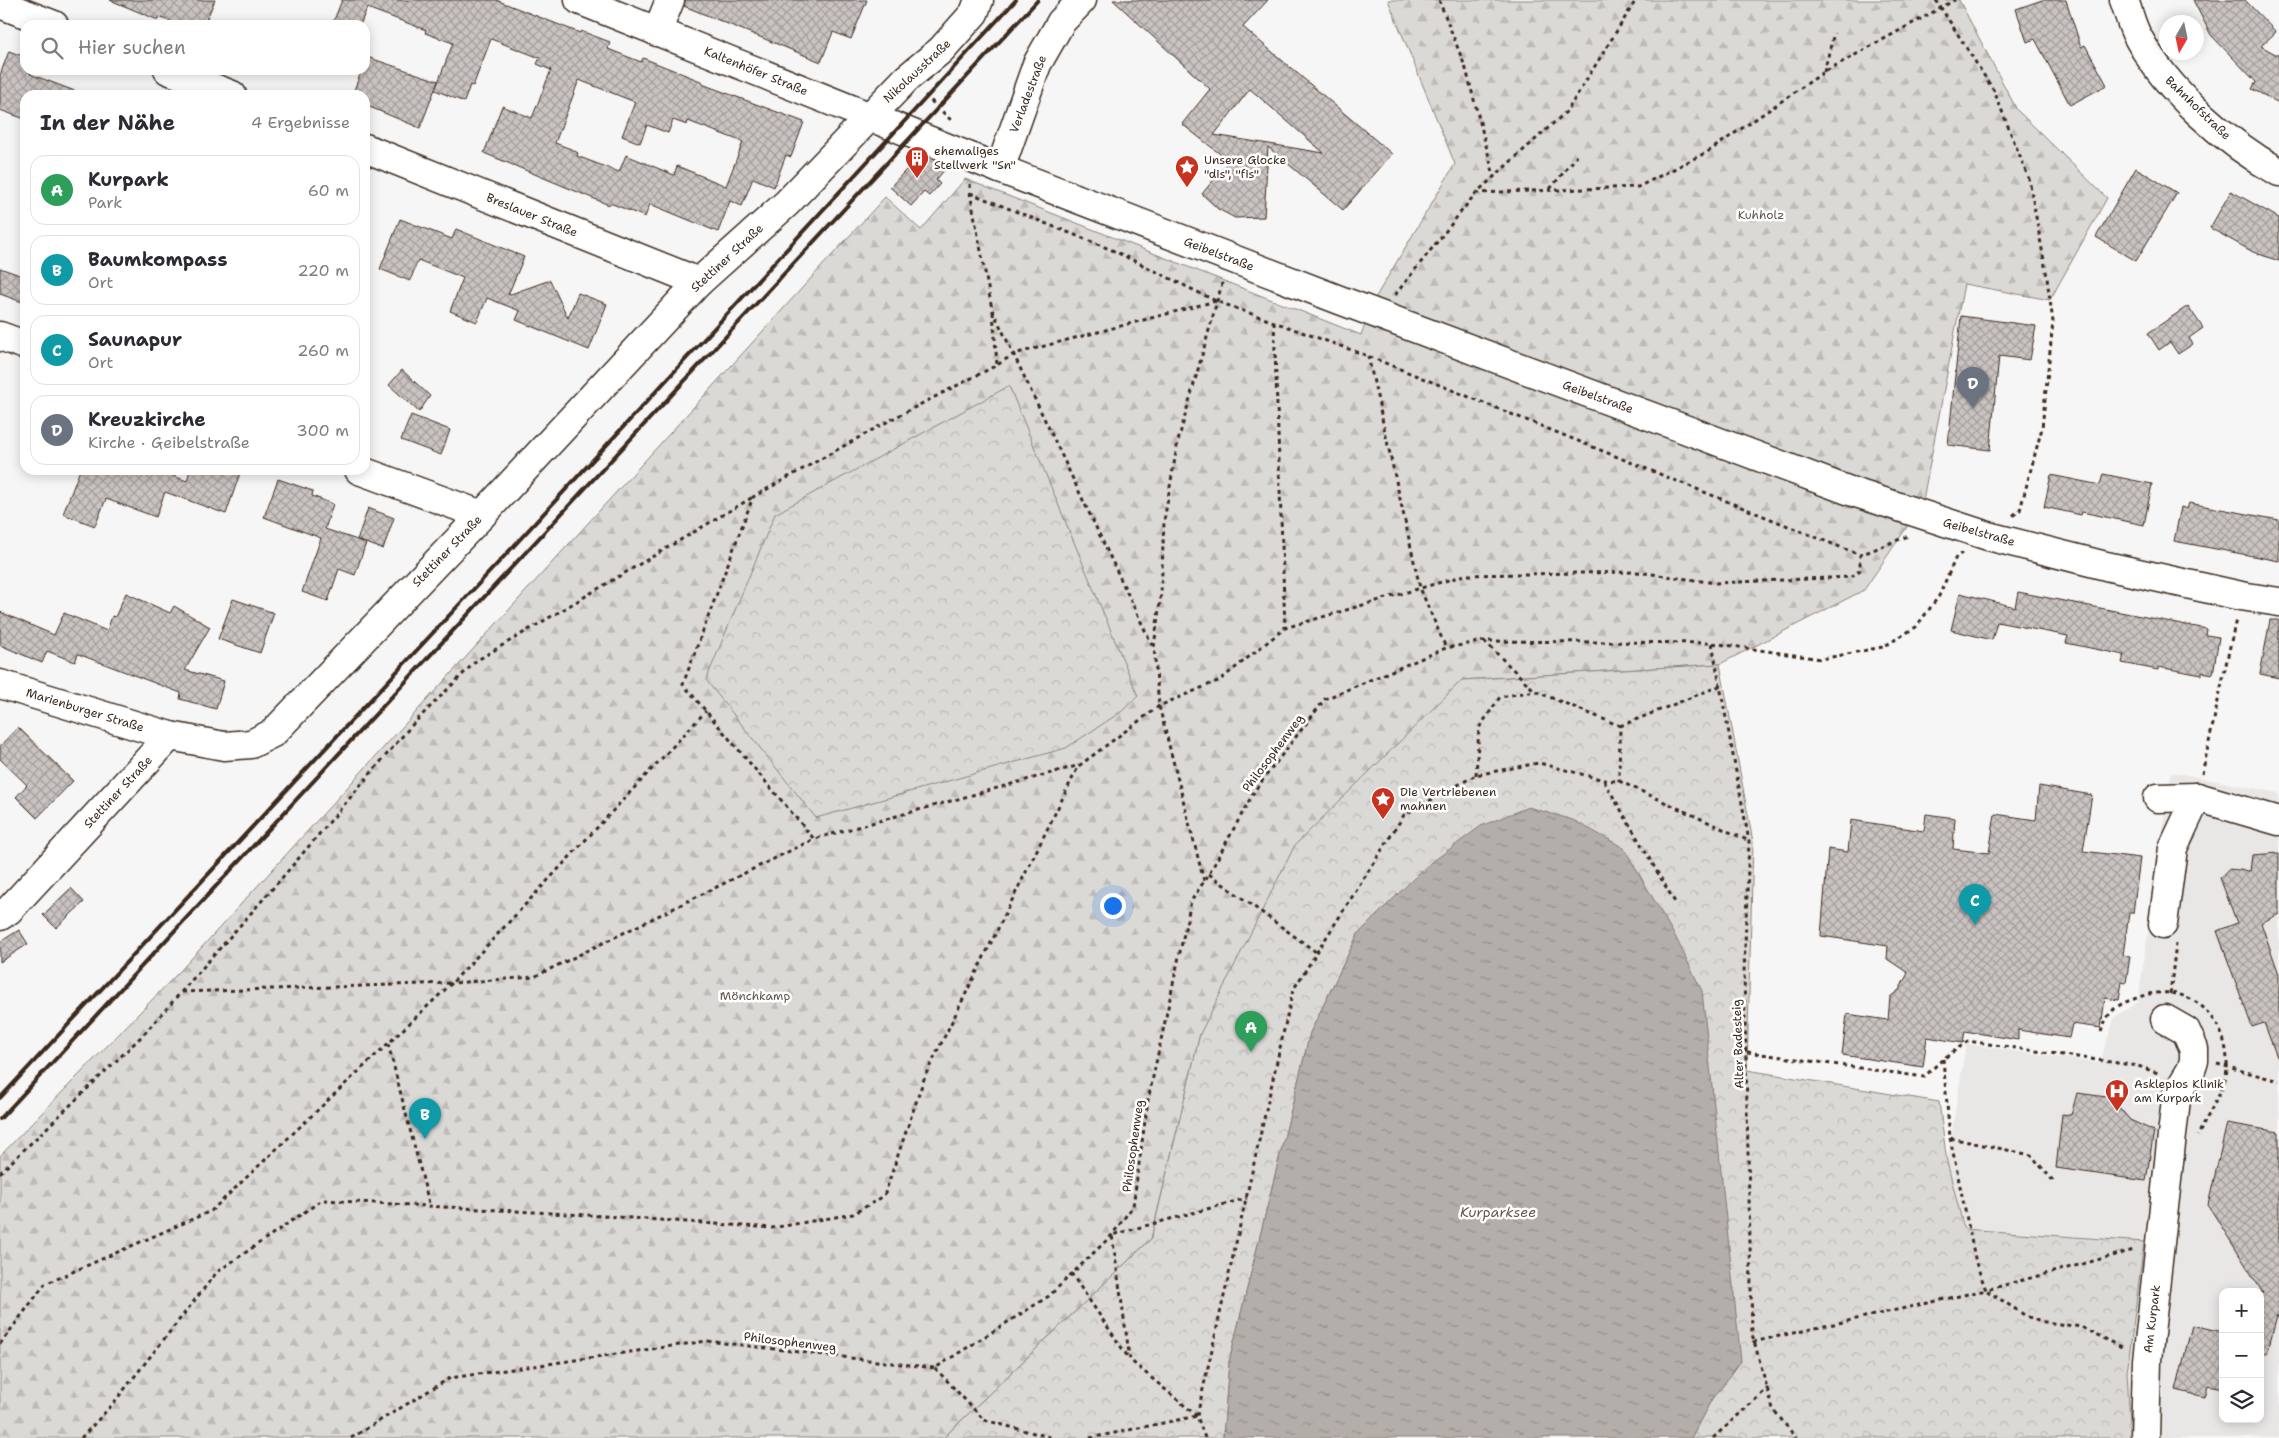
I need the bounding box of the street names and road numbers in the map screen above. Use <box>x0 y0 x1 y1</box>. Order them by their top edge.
street label: Nikolausstraße <box>880 35 954 107</box>
street label: Kaltenhöfer Straße <box>702 43 810 99</box>
street label: Verladestraße <box>1006 53 1050 135</box>
street label: Bahnhofstraße <box>2162 73 2234 144</box>
street label: Breslauer Straße <box>484 189 580 241</box>
street label: Stettiner Straße <box>687 220 767 296</box>
street label: Geibelstraße <box>1182 233 1257 275</box>
street label: Geibelstraße <box>1560 377 1636 417</box>
street label: Stettiner Straße <box>409 512 485 590</box>
street label: Geibelstraße <box>1941 514 2017 550</box>
street label: Marienburger Straße <box>24 684 146 736</box>
street label: Philosophenweg <box>1239 711 1307 795</box>
street label: Stettiner Straße <box>80 752 156 832</box>
street label: Alter Badesteig <box>1728 999 1748 1089</box>
street label: Philosophenweg <box>1119 1099 1147 1193</box>
street label: Am Kurpark <box>2140 1284 2164 1354</box>
street label: Philosophenweg <box>743 1328 837 1356</box>

